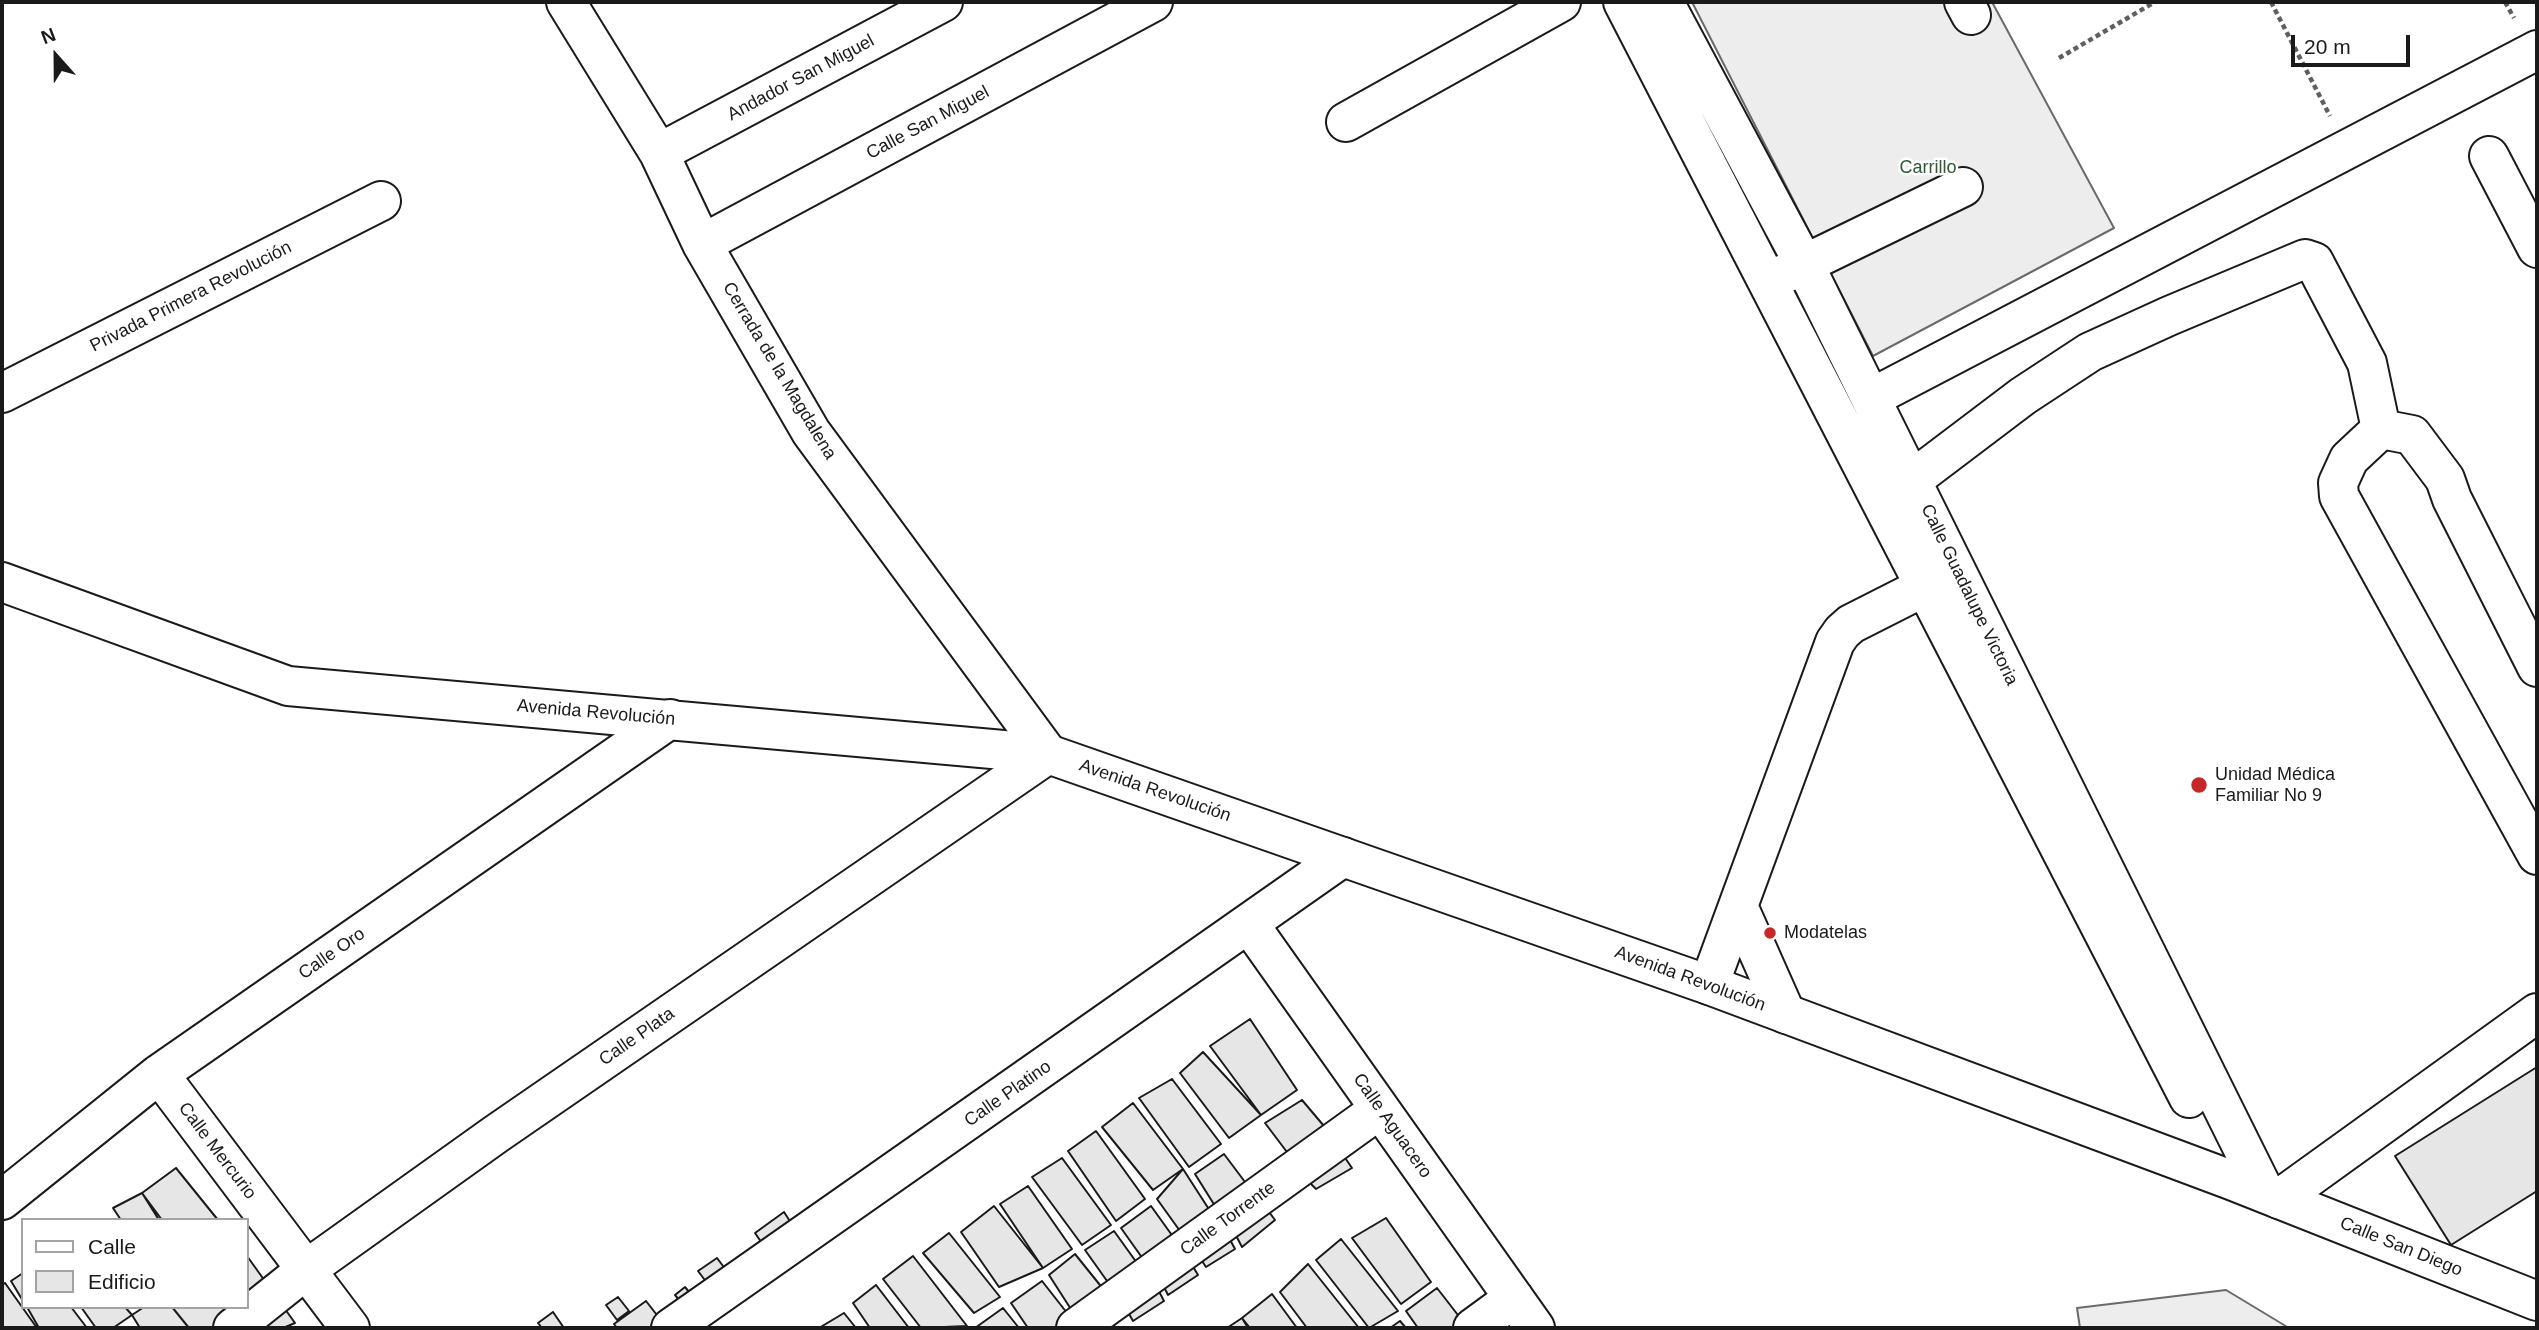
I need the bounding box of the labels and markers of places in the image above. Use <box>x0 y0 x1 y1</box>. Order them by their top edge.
place label: Unidad Médica Familiar No 9 <box>2215 764 2335 806</box>
marker: Unidad Médica Familiar No 9 <box>2189 775 2209 795</box>
place label: Modatelas <box>1784 922 1867 944</box>
marker: Modatelas <box>1762 925 1778 941</box>

